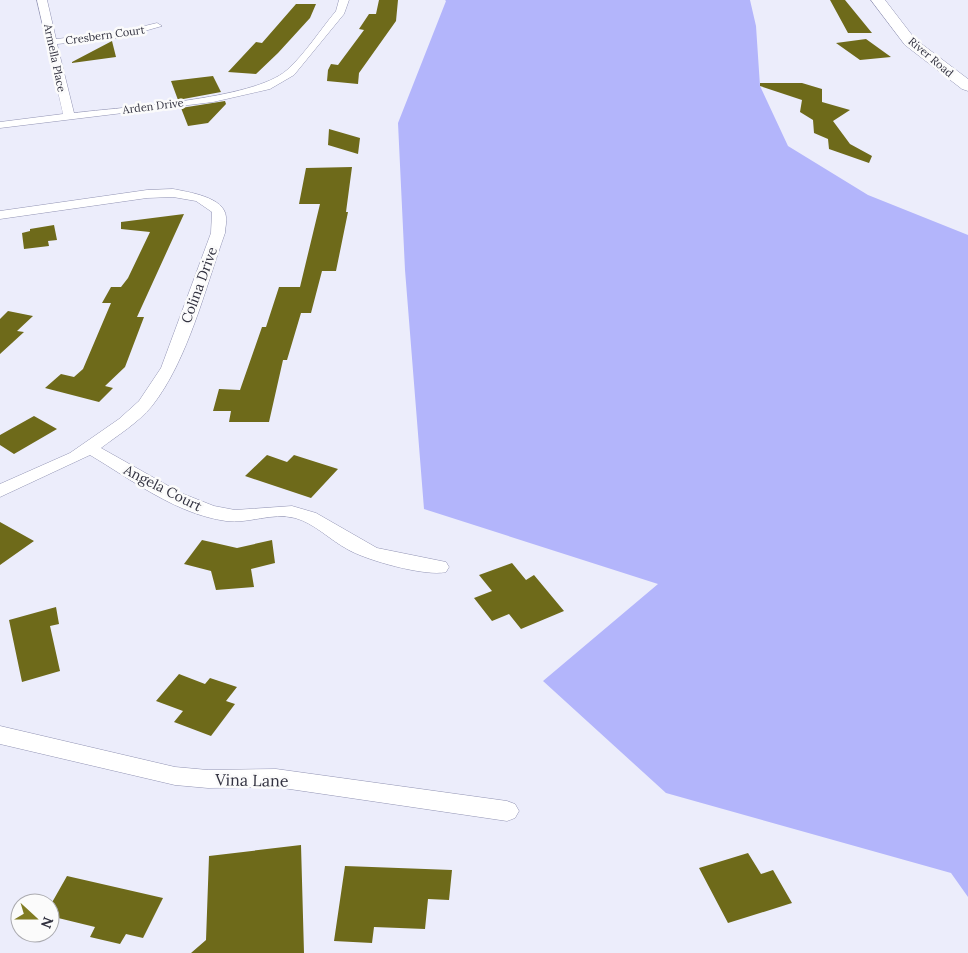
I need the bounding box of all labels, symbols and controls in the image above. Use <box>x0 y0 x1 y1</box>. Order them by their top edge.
street label: Armella Place <box>41 22 69 93</box>
street label: Cresbern Court <box>64 22 146 47</box>
street label: River Road <box>906 34 957 80</box>
street label: Arden Drive <box>121 95 184 117</box>
street label: Colina Drive <box>177 244 221 326</box>
street label: Angela Court <box>120 460 206 516</box>
street label: Vina Lane <box>214 769 289 791</box>
north arrow <box>10 893 60 943</box>
text: N <box>37 914 57 931</box>

